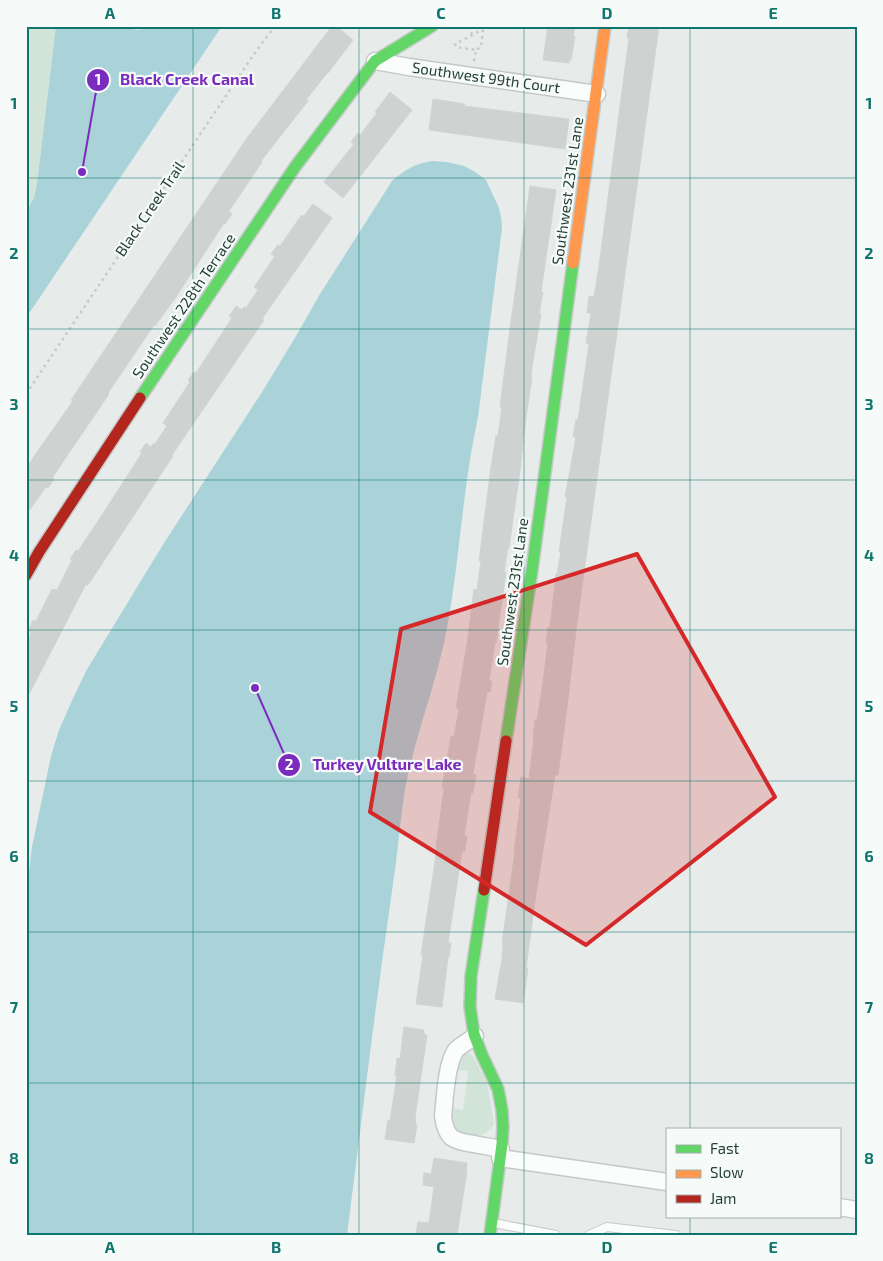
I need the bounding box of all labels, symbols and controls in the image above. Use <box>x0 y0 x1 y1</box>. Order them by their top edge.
text: A <box>105 3 116 22</box>
text: B <box>271 3 281 22</box>
text: C <box>436 3 446 22</box>
text: D <box>602 3 613 22</box>
text: E <box>768 3 778 22</box>
street label: Southwest 99th Court <box>411 58 562 96</box>
callout: Black Creek Canal <box>85 64 264 95</box>
text: Black Creek Canal <box>120 69 255 88</box>
text: 1 <box>95 70 101 88</box>
text: 1 <box>11 93 17 112</box>
text: 1 <box>866 93 872 112</box>
street label: Southwest 231st Lane <box>548 116 586 266</box>
street label: Black Creek Trail <box>111 157 188 259</box>
street label: Southwest 228th Terrace <box>128 230 238 381</box>
text: 2 <box>9 243 19 262</box>
text: 2 <box>864 243 874 262</box>
text: 3 <box>9 394 19 413</box>
text: 3 <box>864 394 874 413</box>
street label: Southwest 231st Lane <box>493 517 531 667</box>
text: 4 <box>9 545 19 564</box>
text: 4 <box>864 545 874 564</box>
text: 5 <box>10 696 19 715</box>
text: 5 <box>865 696 874 715</box>
callout: Turkey Vulture Lake <box>277 749 472 780</box>
text: Turkey Vulture Lake <box>312 754 462 774</box>
text: 2 <box>285 755 294 773</box>
text: 6 <box>9 846 19 865</box>
text: 6 <box>864 846 874 865</box>
text: 7 <box>10 997 19 1016</box>
text: 7 <box>865 997 874 1016</box>
legend <box>666 1128 840 1218</box>
text: Fast <box>710 1139 740 1157</box>
text: 8 <box>9 1148 19 1167</box>
text: 8 <box>864 1148 874 1167</box>
text: Slow <box>710 1163 744 1181</box>
text: Jam <box>710 1189 736 1207</box>
text: A <box>105 1237 116 1256</box>
text: B <box>271 1237 281 1256</box>
text: C <box>436 1237 446 1256</box>
text: D <box>602 1237 613 1256</box>
text: E <box>768 1237 778 1256</box>

